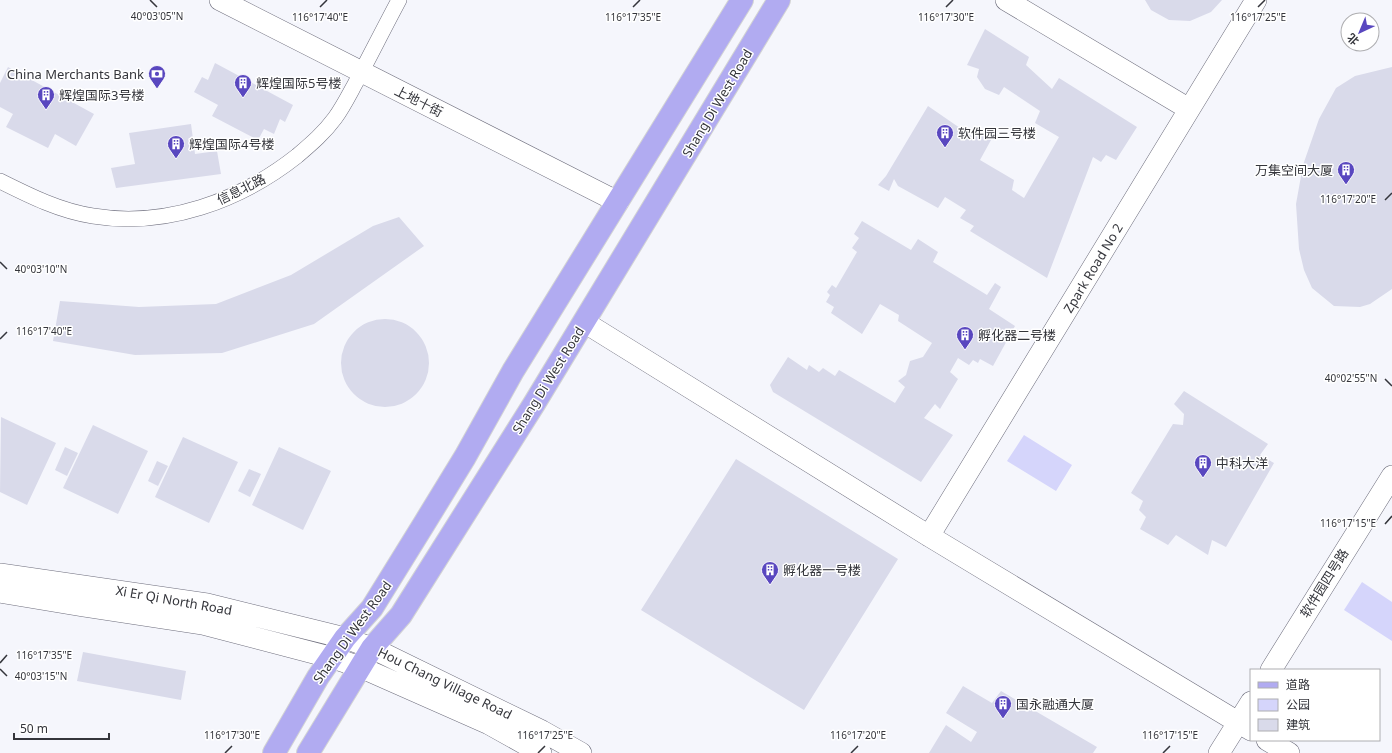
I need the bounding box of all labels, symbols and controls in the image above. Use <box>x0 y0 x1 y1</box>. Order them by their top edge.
text: 40°03'05"N <box>131 9 183 23</box>
text: 116°17'40"E <box>292 10 348 24</box>
text: 116°17'35"E <box>605 10 661 24</box>
text: 116°17'30"E <box>918 10 974 24</box>
text: 116°17'25"E <box>1230 10 1286 24</box>
north arrow <box>1340 12 1380 52</box>
text: 北 <box>1344 30 1362 49</box>
street label: Shang Di West Road <box>678 46 756 160</box>
bank icon: China Merchants Bank <box>147 64 167 89</box>
place label: China Merchants Bank <box>7 65 144 83</box>
building icon: 辉煌国际5号楼 <box>233 73 253 98</box>
place label: 辉煌国际5号楼 <box>256 74 341 92</box>
street label: 上地十街 <box>392 81 446 121</box>
building icon: 辉煌国际3号楼 <box>36 85 56 110</box>
place label: 辉煌国际3号楼 <box>59 86 144 104</box>
building icon: 软件园三号楼 <box>935 123 955 148</box>
place label: 软件园三号楼 <box>958 124 1036 142</box>
building icon: 辉煌国际4号楼 <box>166 134 186 159</box>
place label: 辉煌国际4号楼 <box>189 135 274 153</box>
building icon: 万集空间大厦 <box>1336 160 1356 185</box>
place label: 万集空间大厦 <box>1255 161 1333 179</box>
street label: 信息北路 <box>214 170 268 208</box>
text: 116°17'20"E <box>1320 192 1376 206</box>
street label: Zpark Road No 2 <box>1059 220 1127 316</box>
text: 40°03'10"N <box>15 262 67 276</box>
street label: Shang Di West Road <box>508 323 588 437</box>
text: 116°17'40"E <box>16 324 72 338</box>
building icon: 孵化器二号楼 <box>955 325 975 350</box>
place label: 孵化器二号楼 <box>978 326 1056 344</box>
text: 40°02'55"N <box>1325 371 1377 385</box>
building icon: 中科大洋 <box>1193 453 1213 478</box>
place label: 中科大洋 <box>1216 454 1268 472</box>
text: 116°17'15"E <box>1320 516 1376 530</box>
street label: 软件园四号路 <box>1296 545 1352 621</box>
building icon: 孵化器一号楼 <box>760 560 780 585</box>
place label: 孵化器一号楼 <box>783 561 861 579</box>
street label: Shang Di West Road <box>309 577 395 687</box>
street label: Xi Er Qi North Road <box>114 581 234 619</box>
street label: Hou Chang Village Road <box>375 643 515 723</box>
text: 116°17'35"E <box>16 648 72 662</box>
text: 40°03'15"N <box>15 669 67 683</box>
legend <box>1250 669 1380 741</box>
text: 道路 <box>1286 676 1310 693</box>
building icon: 国永融通大厦 <box>993 694 1013 719</box>
place label: 国永融通大厦 <box>1016 695 1094 713</box>
text: 公园 <box>1286 696 1310 713</box>
scale bar <box>14 715 109 741</box>
text: 建筑 <box>1286 716 1310 733</box>
text: 50 m <box>20 720 48 737</box>
text: 116°17'30"E <box>204 728 260 742</box>
text: 116°17'25"E <box>517 728 573 742</box>
text: 116°17'20"E <box>830 728 886 742</box>
text: 116°17'15"E <box>1142 728 1198 742</box>

